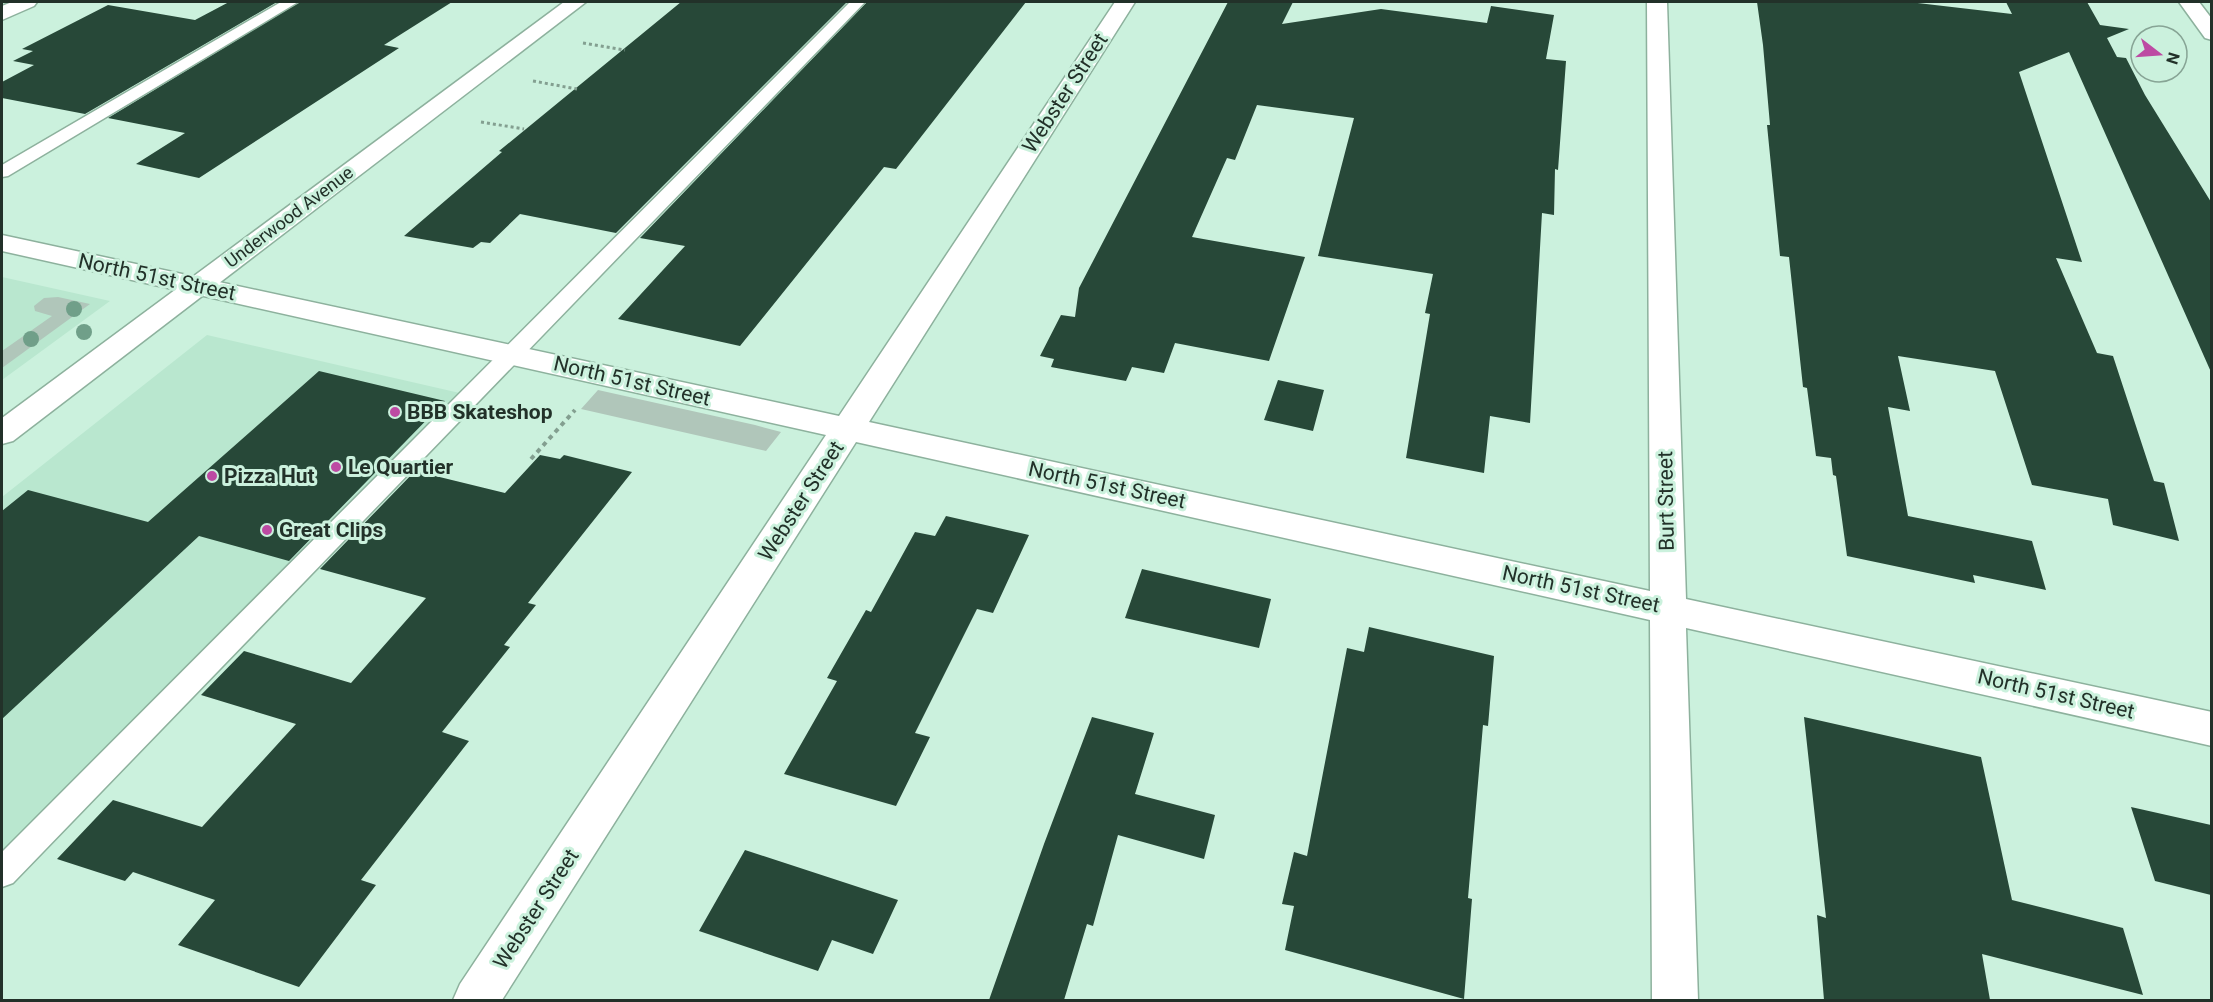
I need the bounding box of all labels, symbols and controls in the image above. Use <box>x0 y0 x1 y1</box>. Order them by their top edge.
north arrow <box>2129 24 2189 84</box>
street label: Webster Street <box>1017 29 1113 157</box>
text: N <box>2162 50 2184 66</box>
street label: Underwood Avenue <box>220 162 357 272</box>
street label: North 51st Street <box>76 249 238 305</box>
street label: North 51st Street <box>551 351 713 411</box>
place label: BBB Skateshop <box>407 400 553 424</box>
marker: BBB Skateshop <box>388 405 402 419</box>
street label: Webster Street <box>753 437 849 565</box>
street label: Burt Street <box>1653 451 1679 551</box>
place label: Le Quartier <box>348 455 454 479</box>
street label: North 51st Street <box>1026 457 1188 513</box>
marker: Le Quartier <box>329 460 343 474</box>
place label: Pizza Hut <box>224 464 315 488</box>
marker: Pizza Hut <box>205 469 219 483</box>
place label: Great Clips <box>279 518 383 542</box>
marker: Great Clips <box>260 523 274 537</box>
street label: North 51st Street <box>1500 561 1662 617</box>
street label: North 51st Street <box>1975 664 2137 724</box>
street label: Webster Street <box>488 845 584 973</box>

